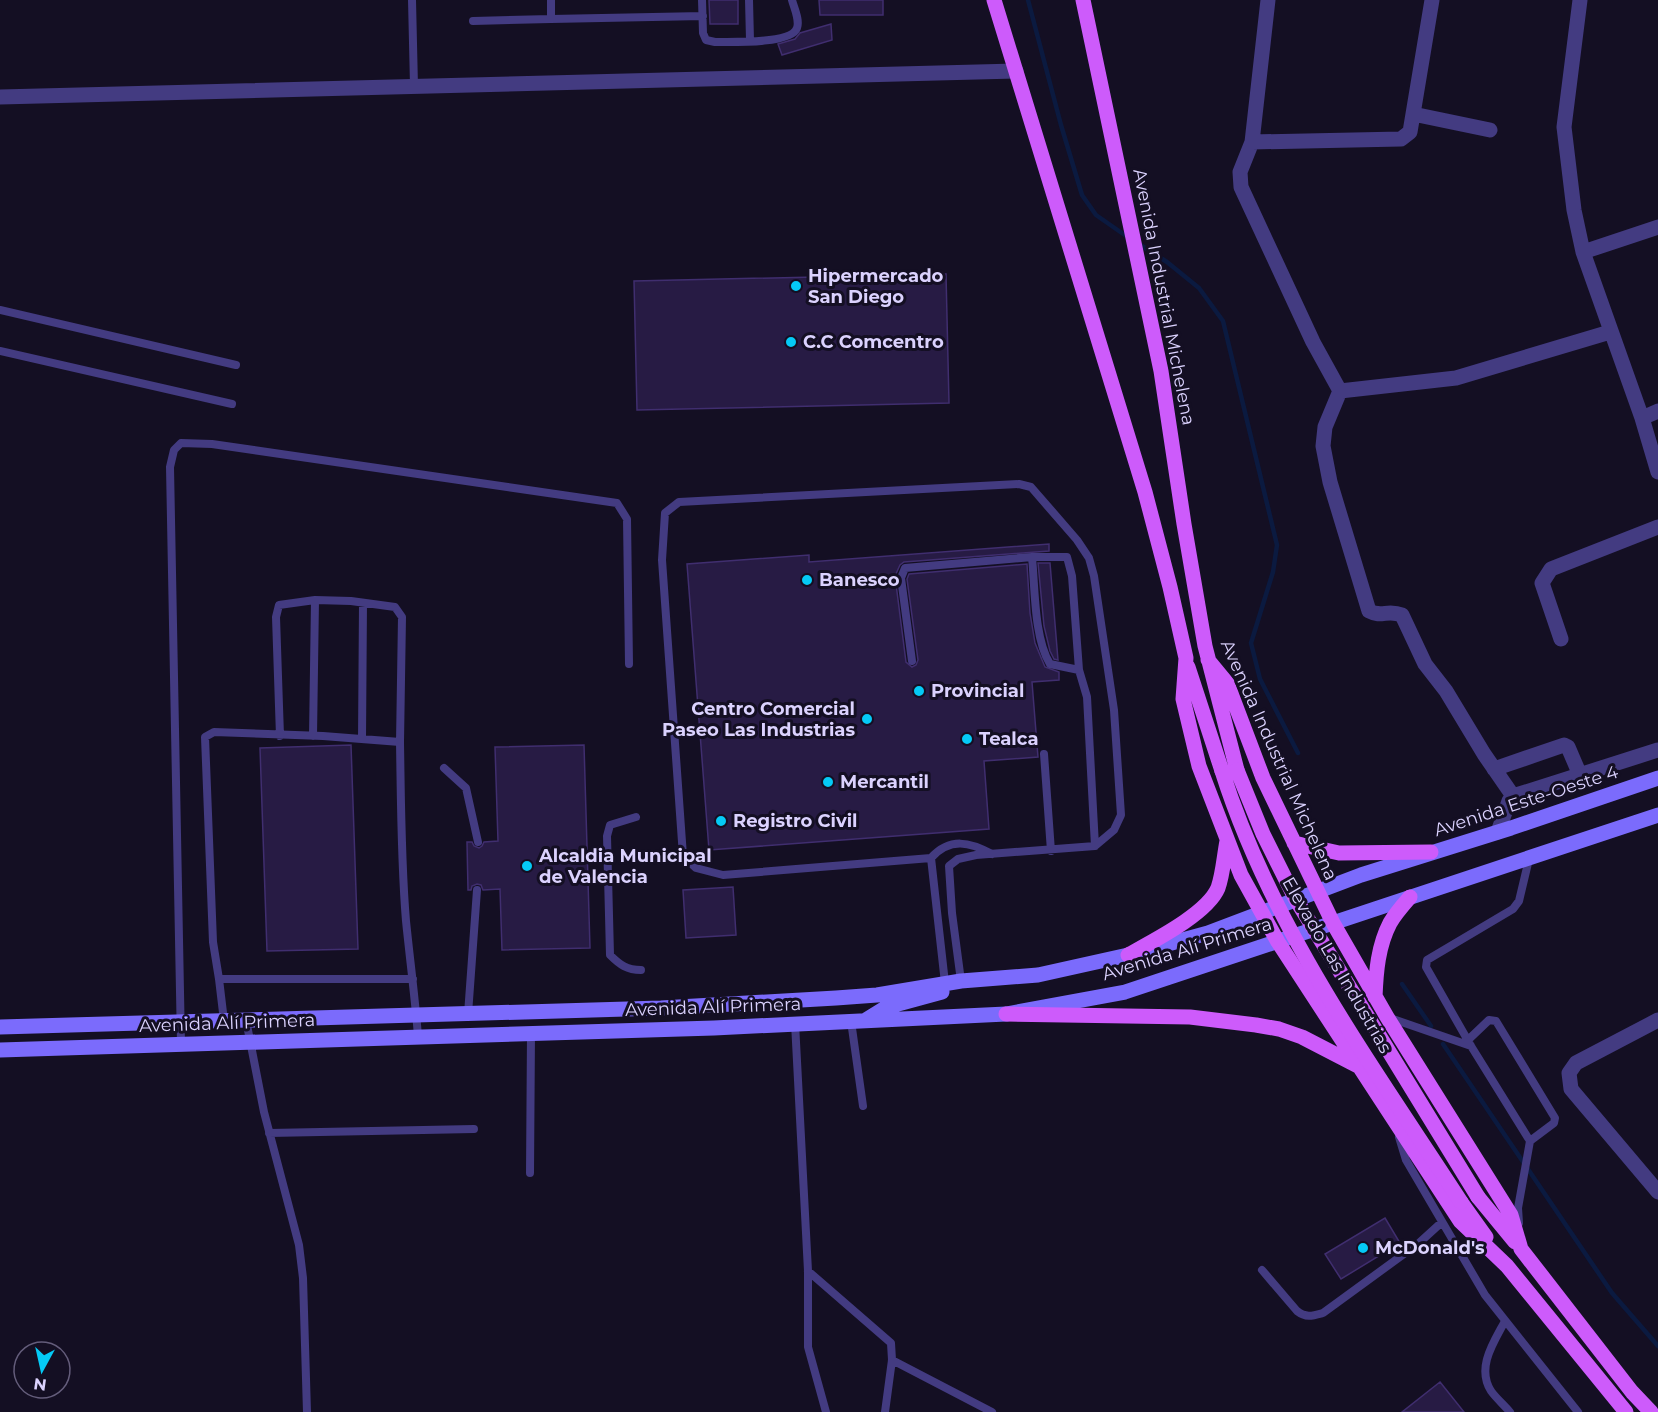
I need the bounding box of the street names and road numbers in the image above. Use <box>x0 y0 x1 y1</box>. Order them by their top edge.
street label: Avenida Industrial Michelena <box>1128 167 1200 427</box>
street label: Avenida Industrial Michelena <box>1216 636 1342 884</box>
street label: Avenida Este-Oeste 4 <box>1431 761 1621 841</box>
street label: Elevado Las Industrias <box>1278 873 1397 1057</box>
street label: Avenida Alí Primera <box>1100 913 1274 985</box>
street label: Avenida Alí Primera <box>625 993 801 1021</box>
street label: Avenida Alí Primera <box>139 1009 315 1037</box>

